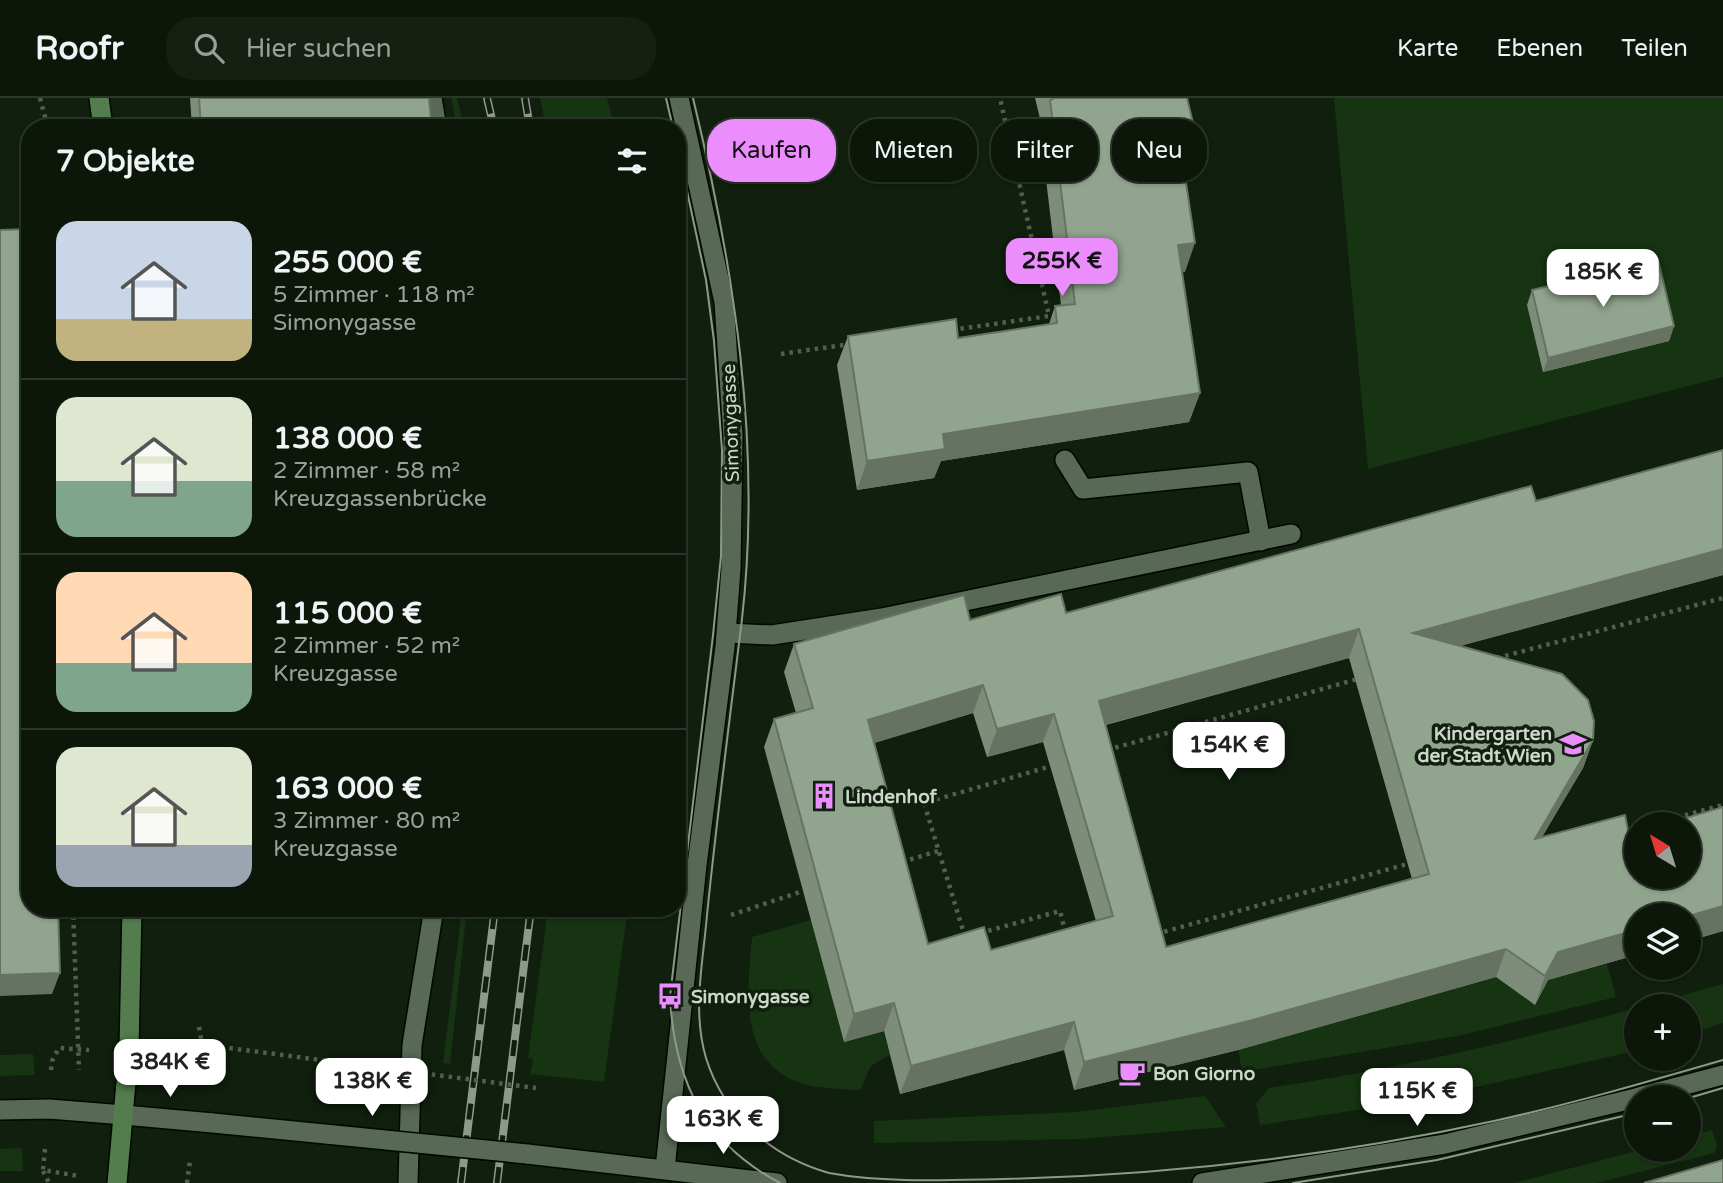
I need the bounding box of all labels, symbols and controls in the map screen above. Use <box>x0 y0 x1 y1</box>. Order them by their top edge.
search box <box>166 17 656 80</box>
text: Roofr <box>35 29 124 68</box>
icon: search <box>190 29 228 67</box>
text: Hier suchen <box>246 33 392 64</box>
text: Karte <box>1397 34 1458 63</box>
text: Ebenen <box>1496 34 1583 63</box>
text: Teilen <box>1621 34 1688 63</box>
chip: Kaufen <box>707 119 836 182</box>
chip: Mieten <box>850 119 977 182</box>
chip: Filter <box>991 119 1098 182</box>
chip: Neu <box>1112 119 1207 182</box>
icon: filters <box>613 142 651 180</box>
text: 7 Objekte <box>56 143 195 180</box>
pin: 255K € <box>1005 238 1119 298</box>
text: 255 000 € <box>273 244 422 281</box>
text: 255K € <box>1022 247 1102 275</box>
icon: home <box>112 249 196 333</box>
pin: 185K € <box>1546 250 1660 309</box>
text: 185K € <box>1563 258 1643 286</box>
text: 5 Zimmer · 118 m² <box>273 281 475 309</box>
text: Simonygasse <box>273 309 416 337</box>
street label: Simonygasse <box>718 363 744 483</box>
text: 138 000 € <box>273 420 422 457</box>
icon: home <box>112 425 196 509</box>
text: 2 Zimmer · 58 m² <box>273 457 460 485</box>
text: Kreuzgassenbrücke <box>273 485 487 513</box>
text: 115 000 € <box>273 595 422 632</box>
icon: home <box>112 600 196 684</box>
text: 2 Zimmer · 52 m² <box>273 632 460 660</box>
text: Kreuzgasse <box>273 660 398 688</box>
pin: 154K € <box>1172 722 1286 782</box>
place label: Kindergarten der Stadt Wien <box>1418 723 1552 767</box>
school or university icon: Kindergarten der Stadt Wien <box>1558 729 1588 759</box>
text: 154K € <box>1189 731 1269 759</box>
text: 163 000 € <box>273 770 422 807</box>
icon: home <box>112 775 196 859</box>
building icon: Lindenhof <box>809 781 839 811</box>
place label: Lindenhof <box>845 786 938 808</box>
text: 3 Zimmer · 80 m² <box>273 807 460 835</box>
north arrow <box>1624 812 1701 889</box>
map controls <box>1624 812 1701 1162</box>
text: Kreuzgasse <box>273 835 398 863</box>
button: layers <box>1624 903 1701 980</box>
bus stop icon: Simonygasse <box>655 981 685 1011</box>
place label: Simonygasse <box>691 986 810 1009</box>
button: + <box>1624 994 1701 1071</box>
pin: 384K € <box>113 1040 227 1099</box>
text: 384K € <box>130 1048 210 1076</box>
pin: 138K € <box>315 1058 429 1118</box>
cafe icon: Bon Giorno <box>1117 1058 1147 1088</box>
place label: Bon Giorno <box>1153 1063 1255 1085</box>
text: 138K € <box>332 1067 412 1095</box>
pin: 115K € <box>1360 1068 1474 1128</box>
text: 115K € <box>1377 1077 1457 1105</box>
button: − <box>1624 1085 1701 1162</box>
pin: 163K € <box>666 1096 780 1156</box>
text: 163K € <box>683 1105 763 1133</box>

